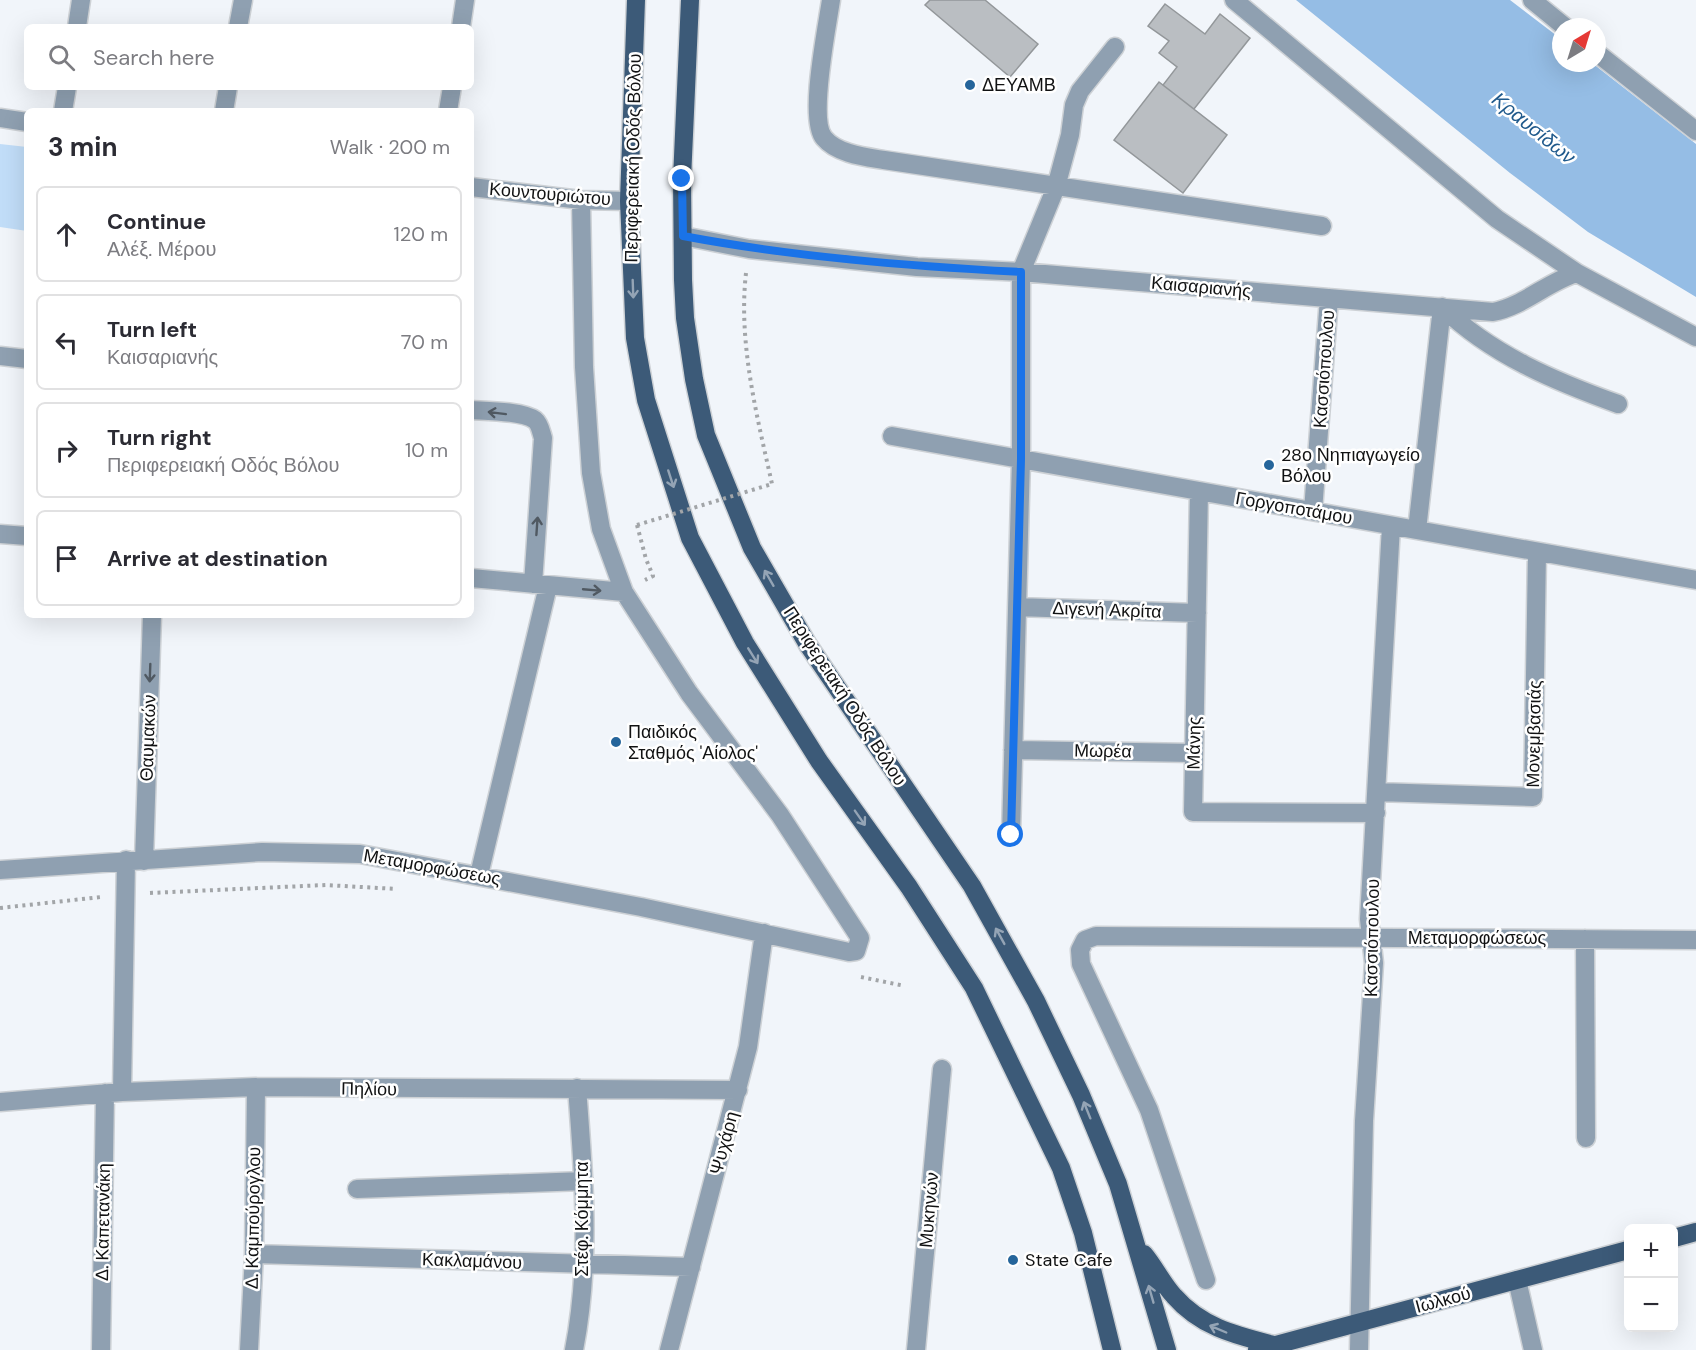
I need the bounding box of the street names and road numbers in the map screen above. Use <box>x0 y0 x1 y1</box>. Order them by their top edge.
street label: Περιφερειακή Οδός Βόλου <box>619 53 647 263</box>
street label: Κουντουριώτου <box>488 177 612 211</box>
street label: Καισαριανής <box>1150 271 1252 303</box>
street label: Κασσιόπουλου <box>1308 309 1340 429</box>
street label: Γοργοποτάμου <box>1234 486 1354 530</box>
street label: Διγενή Ακρίτα <box>1052 596 1162 624</box>
street label: Περιφερειακή Οδός Βόλου <box>778 602 912 790</box>
street label: Μονεμβασιάς <box>1521 680 1547 788</box>
street label: Θαυμακών <box>134 694 162 782</box>
street label: Μάνης <box>1182 716 1206 770</box>
street label: Μωρέα <box>1074 738 1132 764</box>
street label: Μεταμορφώσεως <box>362 843 503 891</box>
street label: Κασσιόπουλου <box>1359 879 1385 997</box>
street label: Μεταμορφώσεως <box>1408 926 1547 950</box>
street label: Πηλίου <box>341 1077 397 1101</box>
street label: Ψυχάρη <box>704 1109 744 1177</box>
street label: Δ. Καμπούρογλου <box>240 1147 266 1289</box>
street label: Στέφ. Κόμμητα <box>570 1161 594 1277</box>
street label: Δ. Καπετανάκη <box>90 1163 116 1281</box>
street label: Μυκηνών <box>914 1171 944 1249</box>
street label: Κακλαμάνου <box>422 1247 522 1275</box>
street label: Ιωλκού <box>1413 1281 1473 1319</box>

